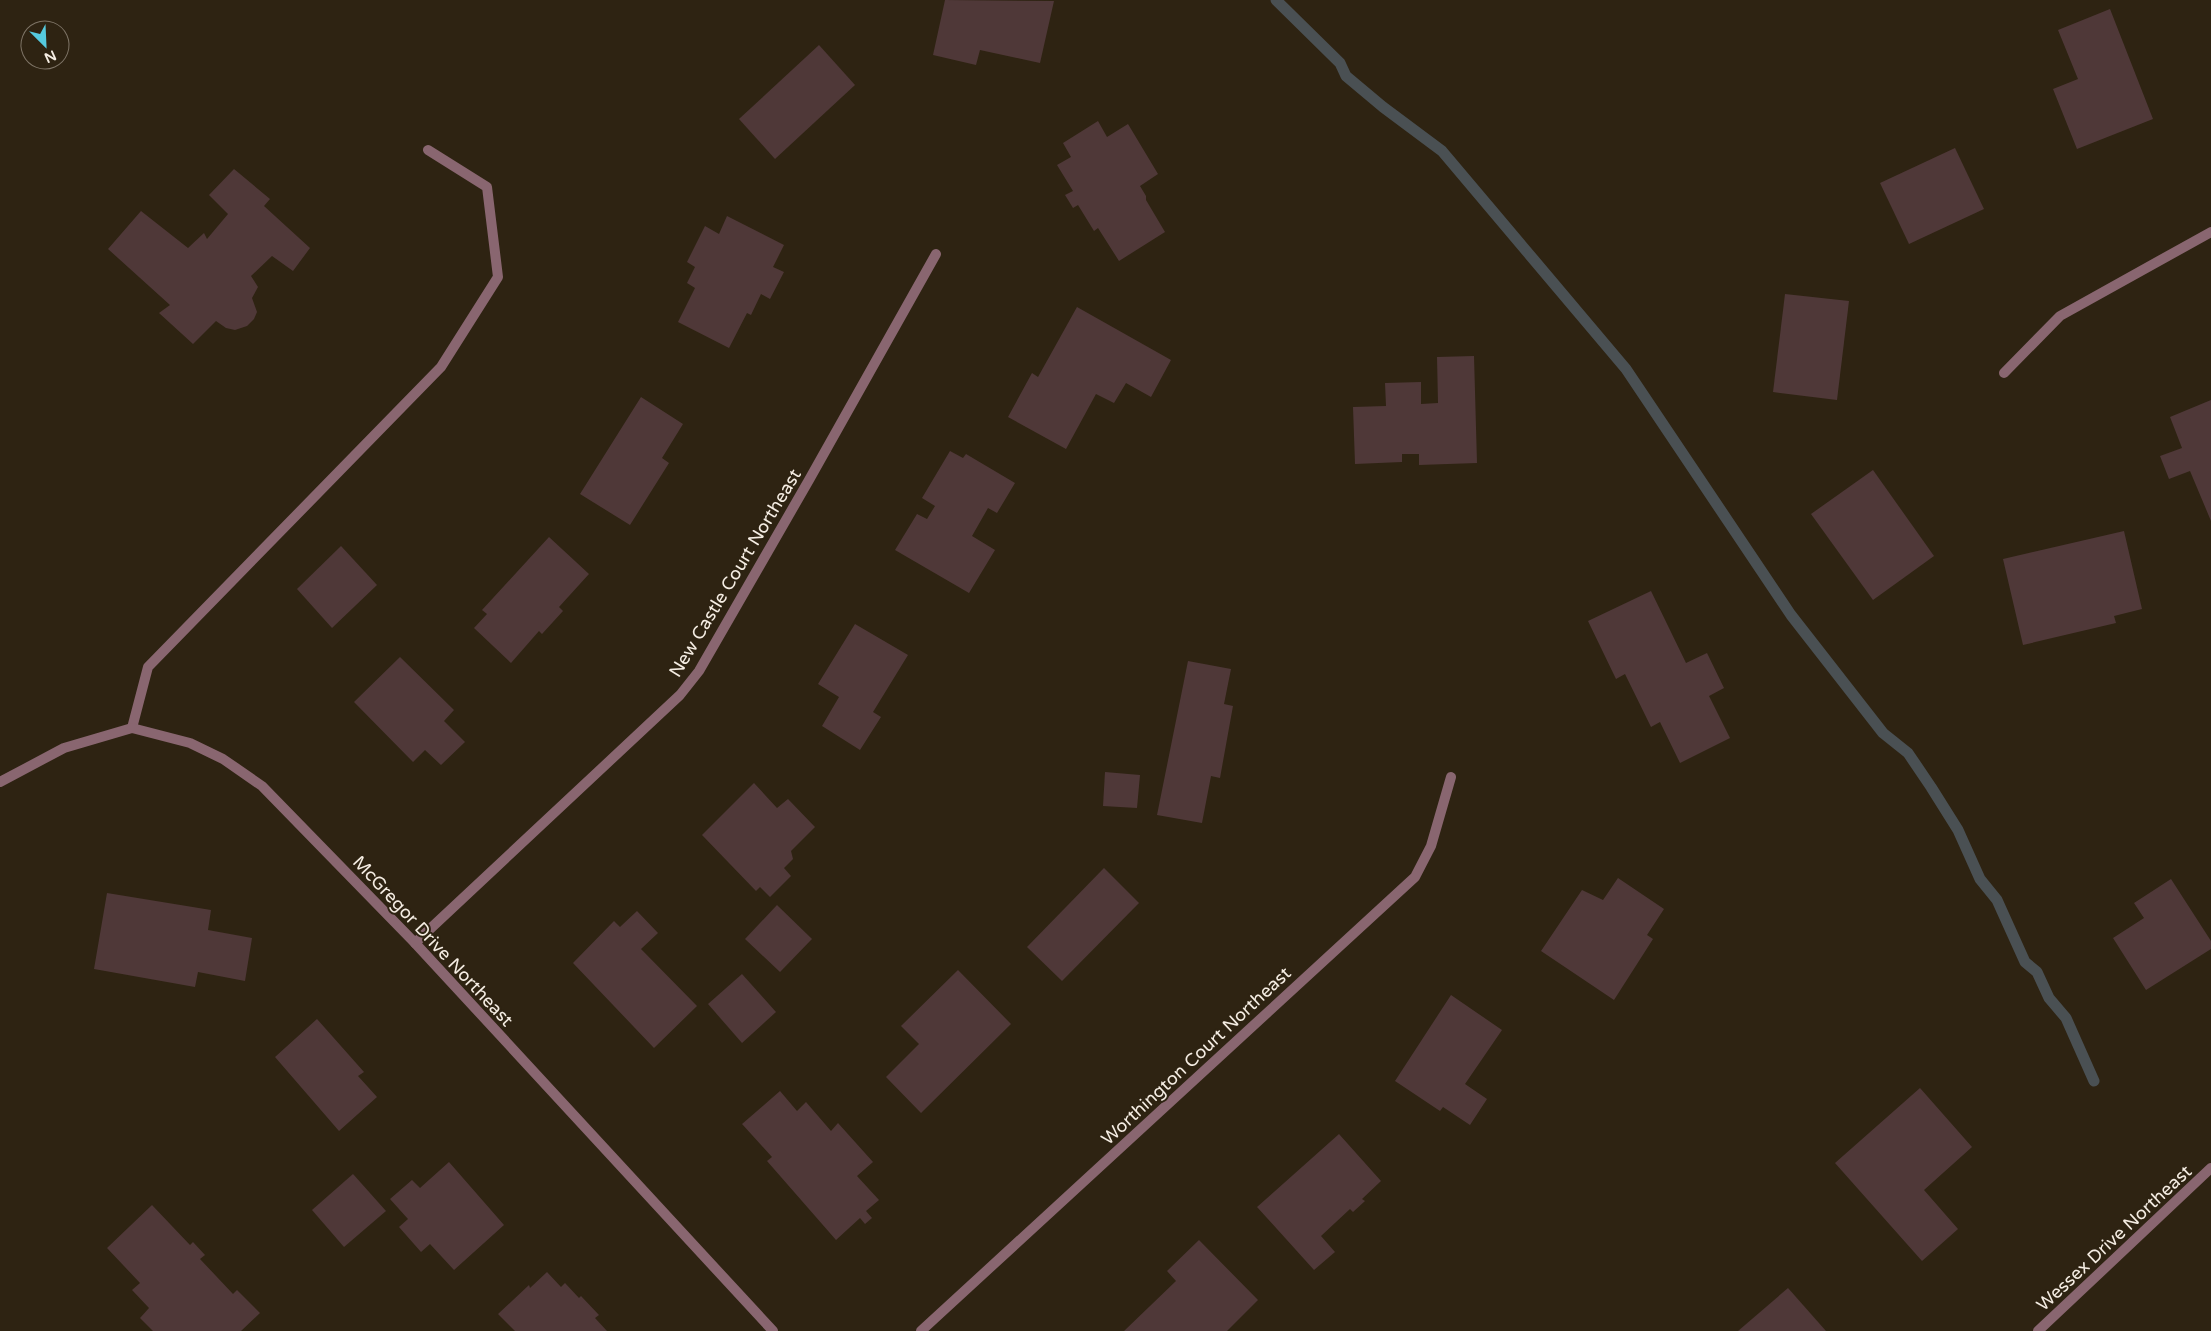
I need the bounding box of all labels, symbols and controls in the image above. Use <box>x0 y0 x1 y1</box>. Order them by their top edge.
north arrow <box>20 20 70 70</box>
text: N <box>41 46 59 66</box>
street label: New Castle Court Northeast <box>664 465 806 681</box>
street label: McGregor Drive Northeast <box>348 851 518 1031</box>
street label: Worthington Court Northeast <box>1097 962 1296 1150</box>
street label: Wessex Drive Northeast <box>2032 1160 2196 1316</box>

